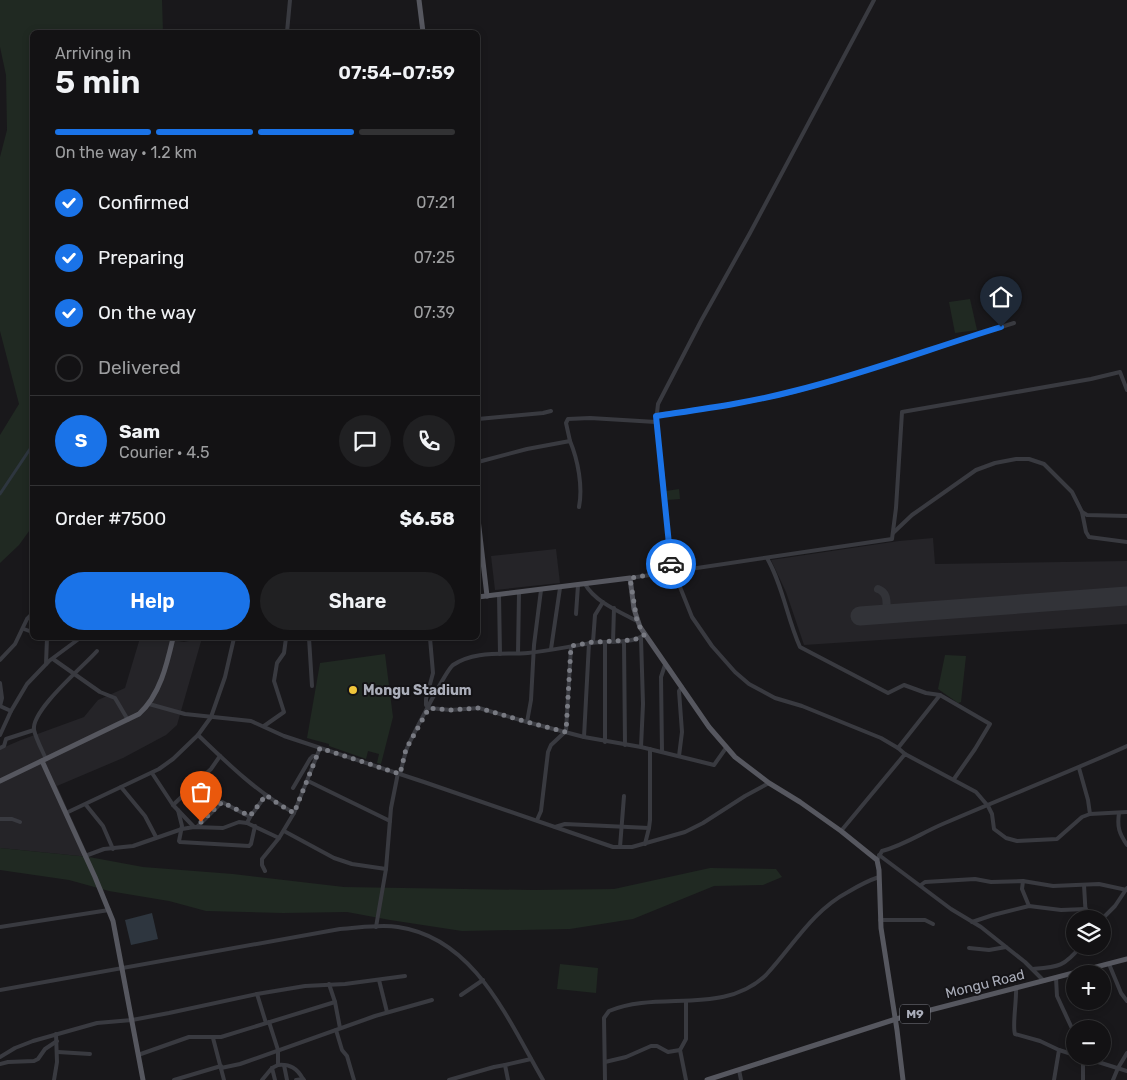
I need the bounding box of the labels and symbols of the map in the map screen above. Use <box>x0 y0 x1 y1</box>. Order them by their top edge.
pin <box>980 276 1022 327</box>
courier <box>646 539 696 589</box>
place label: Mongu Stadium <box>363 682 472 699</box>
marker: Mongu Stadium <box>347 684 359 696</box>
pin <box>180 771 222 822</box>
street label: Mongu Road <box>944 966 1026 1002</box>
road number: M9 <box>900 1004 930 1024</box>

